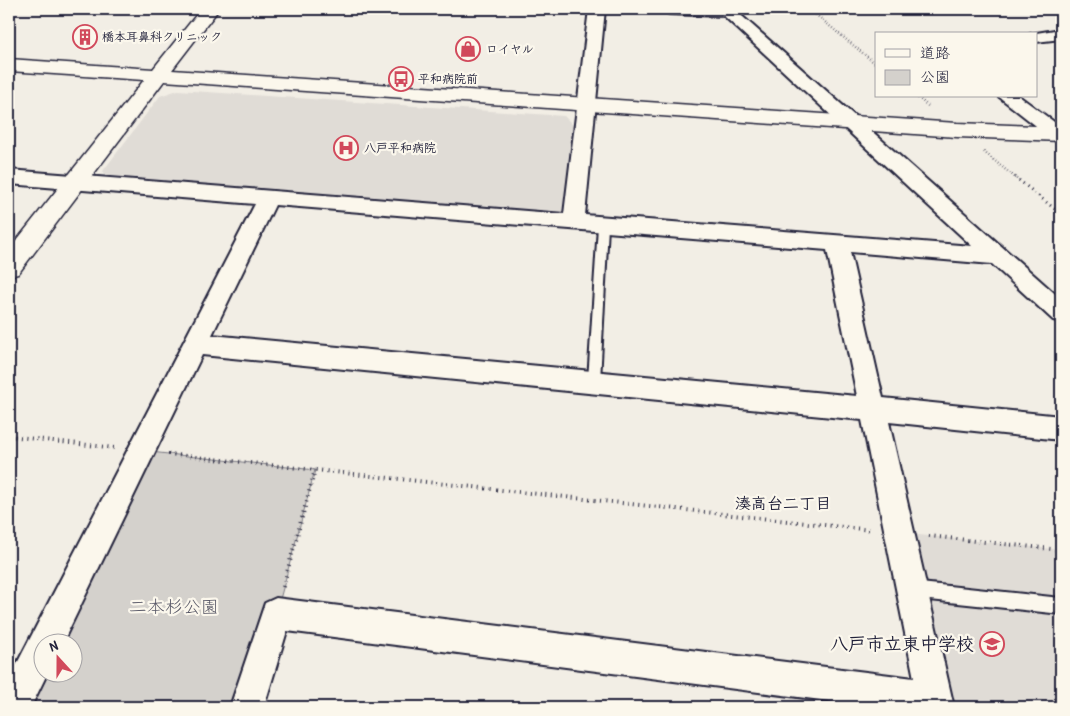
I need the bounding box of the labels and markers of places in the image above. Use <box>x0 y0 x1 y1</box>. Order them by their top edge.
building icon: 橋本耳鼻科クリニック <box>72 24 98 50</box>
place label: 橋本耳鼻科クリニック <box>102 28 222 45</box>
shop icon: ロイヤル <box>455 36 481 62</box>
place label: ロイヤル <box>486 40 534 57</box>
bus stop icon: 平和病院前 <box>388 66 414 92</box>
place label: 平和病院前 <box>418 70 478 87</box>
hospital icon: 八戸平和病院 <box>333 135 359 161</box>
place label: 八戸平和病院 <box>364 139 436 156</box>
place label: 八戸市立東中学校 <box>830 631 974 656</box>
school or university icon: 八戸市立東中学校 <box>979 631 1005 657</box>

